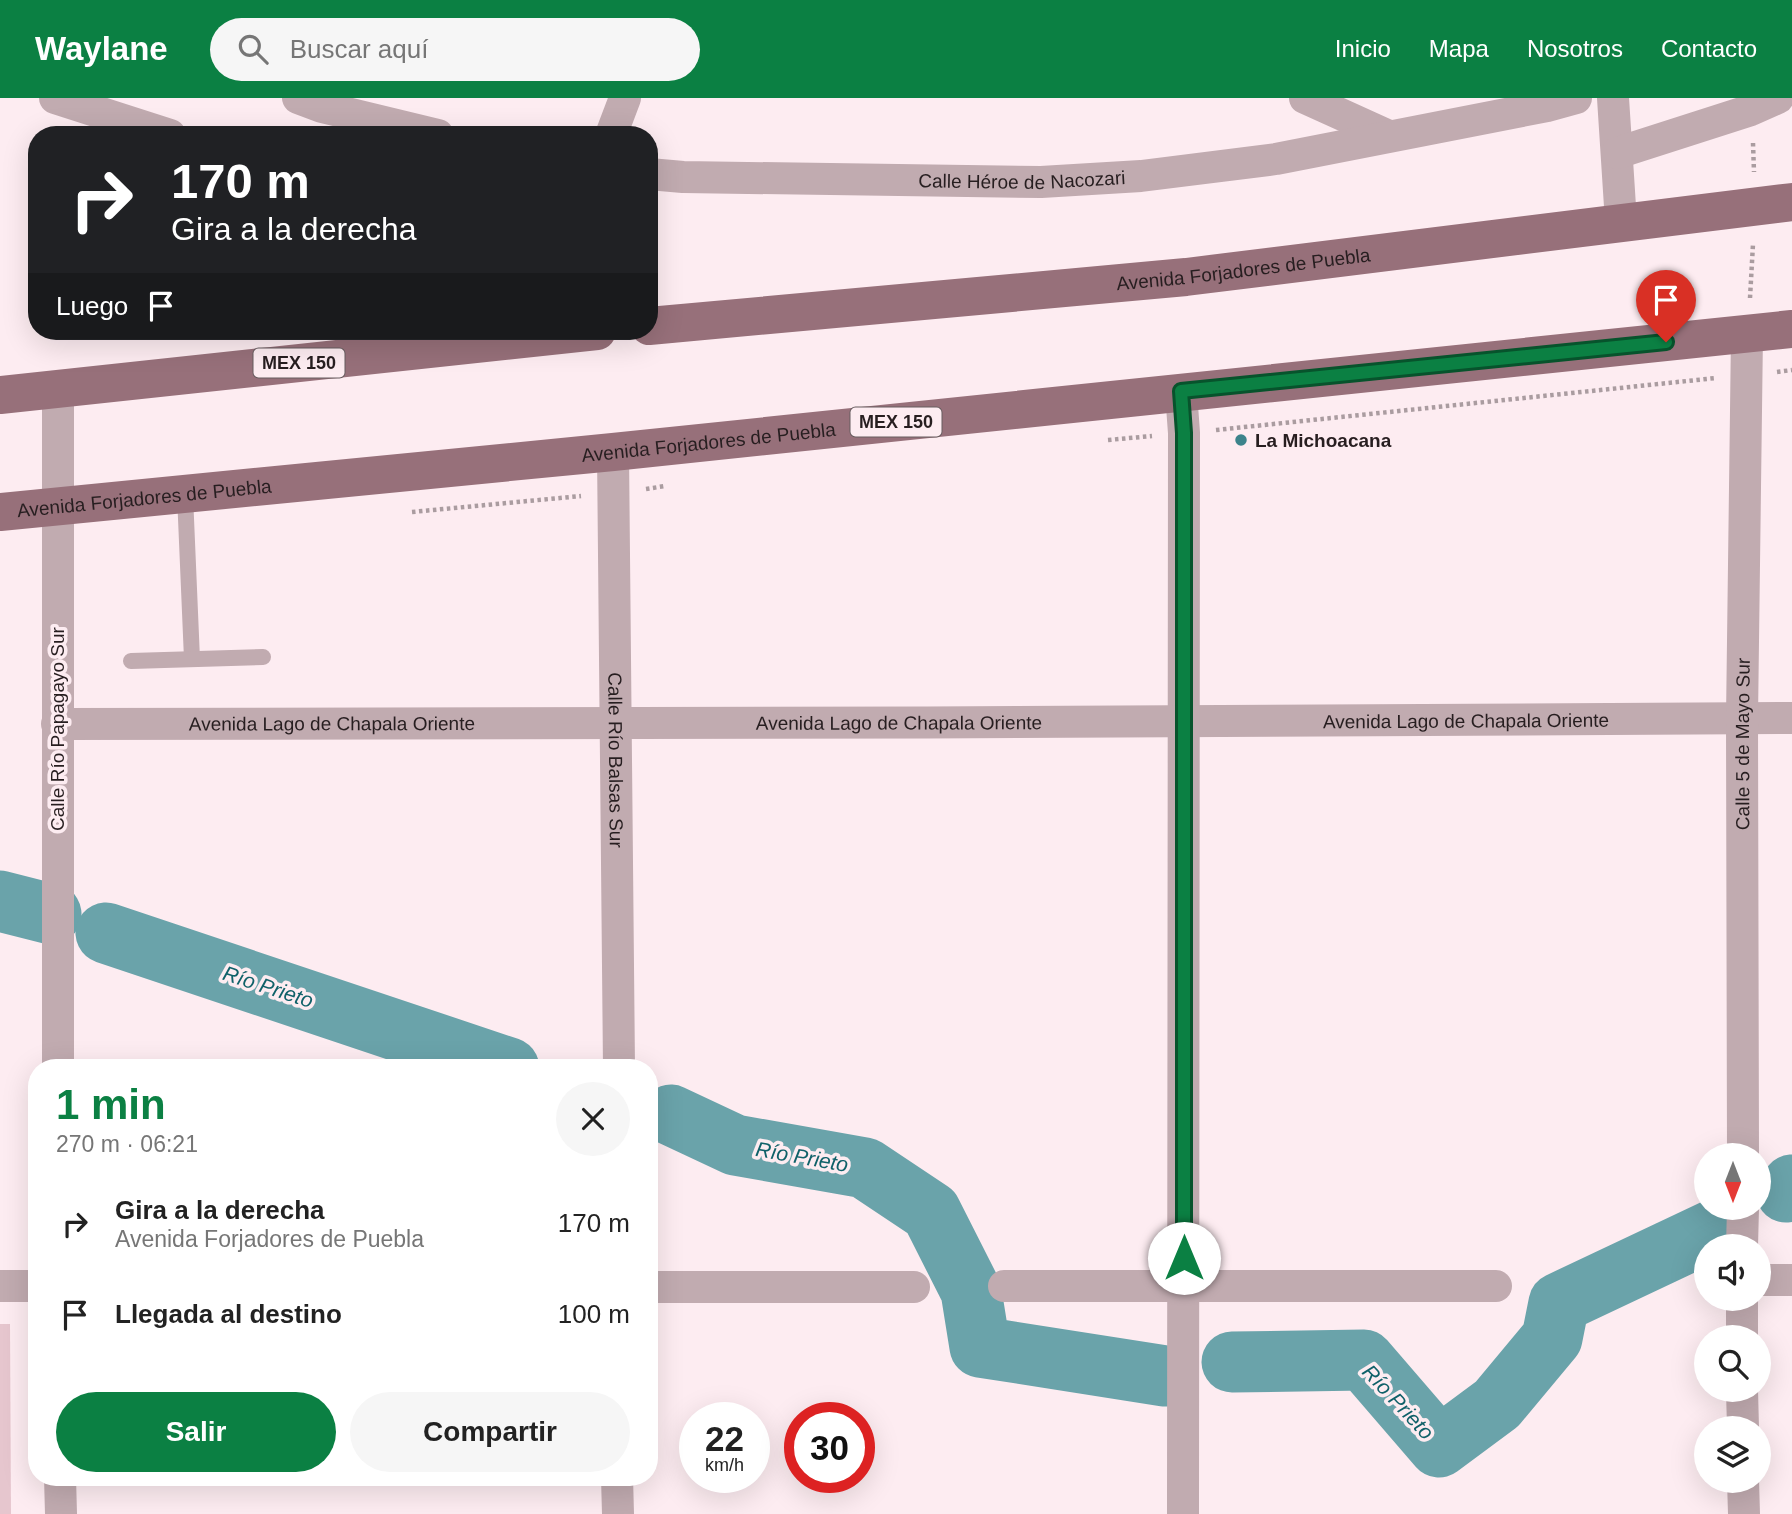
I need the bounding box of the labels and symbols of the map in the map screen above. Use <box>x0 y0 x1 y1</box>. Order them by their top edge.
street label: Calle Héroe de Nacozari <box>918 167 1126 193</box>
street label: Avenida Forjadores de Puebla <box>1115 244 1372 294</box>
pin <box>1636 270 1696 342</box>
road number: MEX 150 <box>254 348 344 377</box>
road number: MEX 150 <box>850 408 942 436</box>
street label: Avenida Forjadores de Puebla <box>580 419 837 466</box>
place label: La Michoacana <box>1255 430 1392 451</box>
marker: La Michoacana <box>1233 432 1249 448</box>
street label: Avenida Forjadores de Puebla <box>16 475 273 521</box>
street label: Calle Río Papagayo Sur <box>47 626 68 831</box>
street label: Calle 5 de Mayo Sur <box>1732 657 1754 830</box>
street label: Calle Río Balsas Sur <box>604 672 627 848</box>
street label: Avenida Lago de Chapala Oriente <box>1323 710 1609 732</box>
street label: Avenida Lago de Chapala Oriente <box>756 712 1042 734</box>
street label: Avenida Lago de Chapala Oriente <box>189 713 475 735</box>
water label: Río Prieto <box>220 961 316 1012</box>
water label: Río Prieto <box>754 1137 850 1176</box>
north arrow <box>1694 1143 1771 1220</box>
position arrow <box>1147 1221 1221 1295</box>
water label: Río Prieto <box>1358 1360 1439 1444</box>
speed limit sign: 30 <box>784 1402 875 1493</box>

